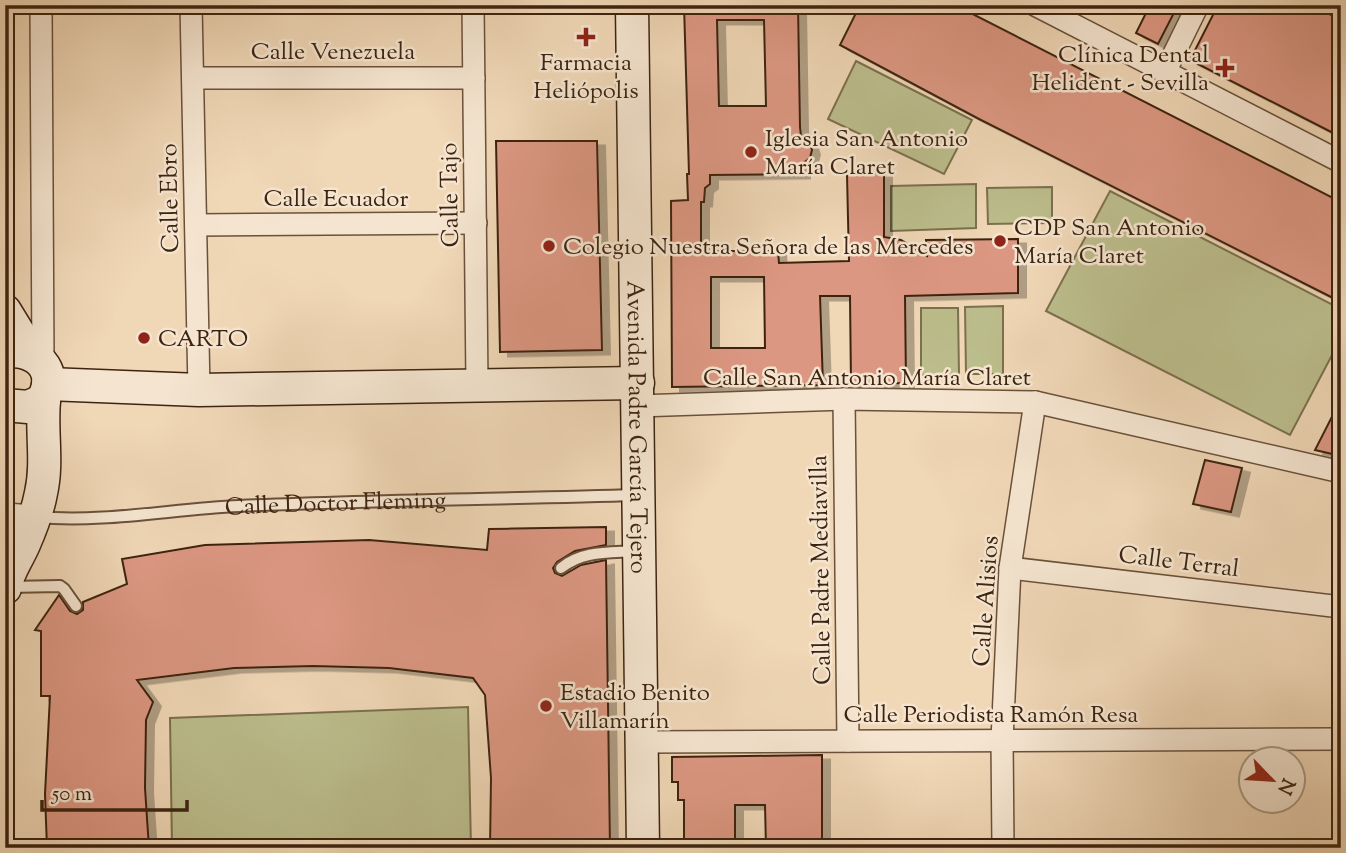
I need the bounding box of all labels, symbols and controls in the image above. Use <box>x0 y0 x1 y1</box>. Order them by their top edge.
marker: Farmacia Heliópolis <box>578 29 594 45</box>
street label: Calle Venezuela <box>251 36 415 70</box>
place label: Clínica Dental Helident - Sevilla <box>1032 39 1209 101</box>
place label: Farmacia Heliópolis <box>533 47 639 109</box>
marker: Clínica Dental Helident - Sevilla <box>1215 58 1235 78</box>
place label: Iglesia San Antonio María Claret <box>765 123 968 185</box>
street label: Calle Tajo <box>433 142 469 248</box>
street label: Calle Ebro <box>153 143 189 253</box>
marker: Iglesia San Antonio María Claret <box>743 144 759 160</box>
street label: Calle Ecuador <box>264 183 408 217</box>
place label: CDP San Antonio María Claret <box>1014 212 1204 274</box>
place label: Colegio Nuestra Señora de las Mercedes <box>563 231 973 265</box>
marker: CDP San Antonio María Claret <box>992 233 1008 249</box>
marker: Colegio Nuestra Señora de las Mercedes <box>541 238 557 254</box>
street label: Avenida Padre García Tejero <box>617 280 654 574</box>
place label: CARTO <box>158 323 248 357</box>
marker: CARTO <box>136 330 152 346</box>
street label: Calle San Antonio María Claret <box>703 362 1031 396</box>
street label: Calle Padre Mediavilla <box>803 455 841 685</box>
street label: Calle Doctor Fleming <box>224 485 447 526</box>
street label: Calle Alisios <box>965 535 1009 668</box>
street label: Calle Terral <box>1117 539 1241 587</box>
place label: Estadio Benito Villamarín <box>560 677 710 739</box>
marker: Estadio Benito Villamarín <box>538 698 554 714</box>
street label: Calle Periodista Ramón Resa <box>844 699 1138 733</box>
north arrow <box>1238 744 1308 814</box>
scale bar <box>42 769 187 813</box>
text: N <box>1270 774 1301 799</box>
text: 50 m <box>51 780 92 810</box>

